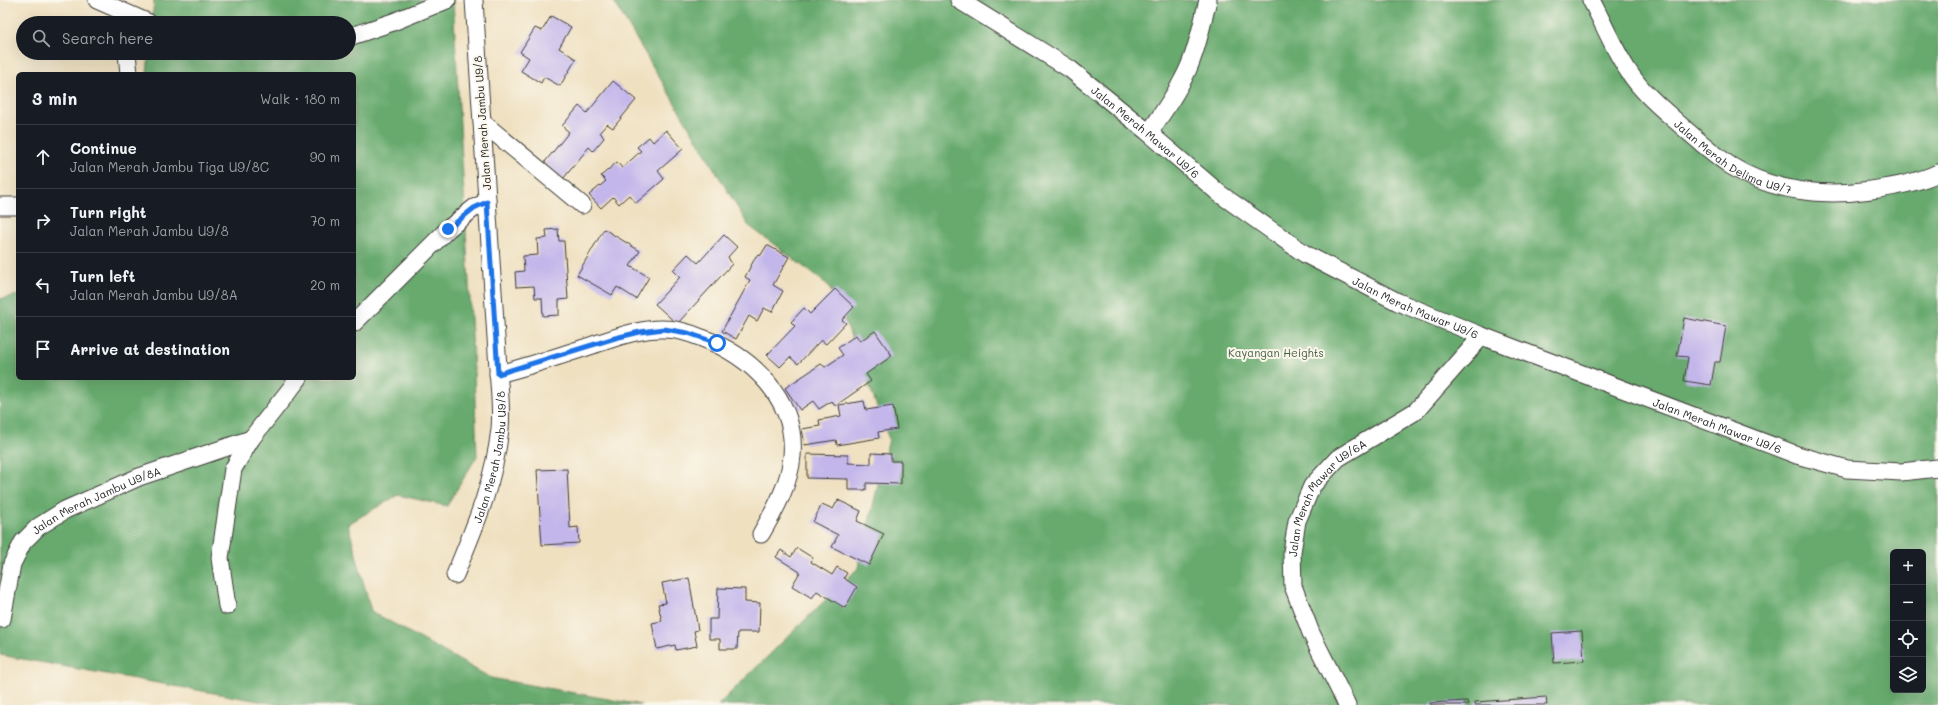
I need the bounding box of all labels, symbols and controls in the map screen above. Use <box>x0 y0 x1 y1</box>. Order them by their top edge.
search box <box>16 16 356 60</box>
icon: search <box>30 27 52 49</box>
text: Search here <box>62 28 153 48</box>
street label: Jalan Merah Jambu U9/8 <box>470 55 494 190</box>
street label: Jalan Merah Mawar U9/6 <box>1089 82 1203 181</box>
text: 3 min <box>32 87 77 109</box>
text: Walk · 180 m <box>260 90 340 107</box>
street label: Jalan Merah Delima U9/7 <box>1672 116 1793 196</box>
text: Continue <box>70 138 137 158</box>
icon: ahead <box>32 146 54 168</box>
text: 90 m <box>310 148 340 165</box>
text: Jalan Merah Jambu Tiga U9/8C <box>70 158 269 175</box>
text: Turn right <box>70 202 147 222</box>
icon: right <box>32 210 54 232</box>
text: 70 m <box>310 212 340 229</box>
route end <box>439 220 457 238</box>
text: Jalan Merah Jambu U9/8 <box>70 222 229 239</box>
text: Turn left <box>70 266 135 286</box>
street label: Jalan Merah Mawar U9/6 <box>1350 272 1481 341</box>
icon: left <box>32 274 54 296</box>
text: 20 m <box>310 276 340 293</box>
text: Jalan Merah Jambu U9/8A <box>70 286 238 303</box>
route start <box>708 334 726 352</box>
icon: arrive <box>32 338 54 360</box>
text: Arrive at destination <box>70 339 230 359</box>
park label: Kayangan Heights <box>1228 345 1324 360</box>
street label: Jalan Merah Jambu U9/8 <box>469 390 508 525</box>
street label: Jalan Merah Mawar U9/6 <box>1651 394 1784 456</box>
street label: Jalan Merah Mawar U9/6A <box>1284 435 1369 557</box>
street label: Jalan Merah Jambu U9/8A <box>28 463 163 537</box>
map controls <box>1890 549 1926 693</box>
button: + <box>1890 549 1926 585</box>
button: − <box>1890 585 1926 621</box>
button: locate <box>1890 621 1926 657</box>
button: layers <box>1890 657 1926 693</box>

